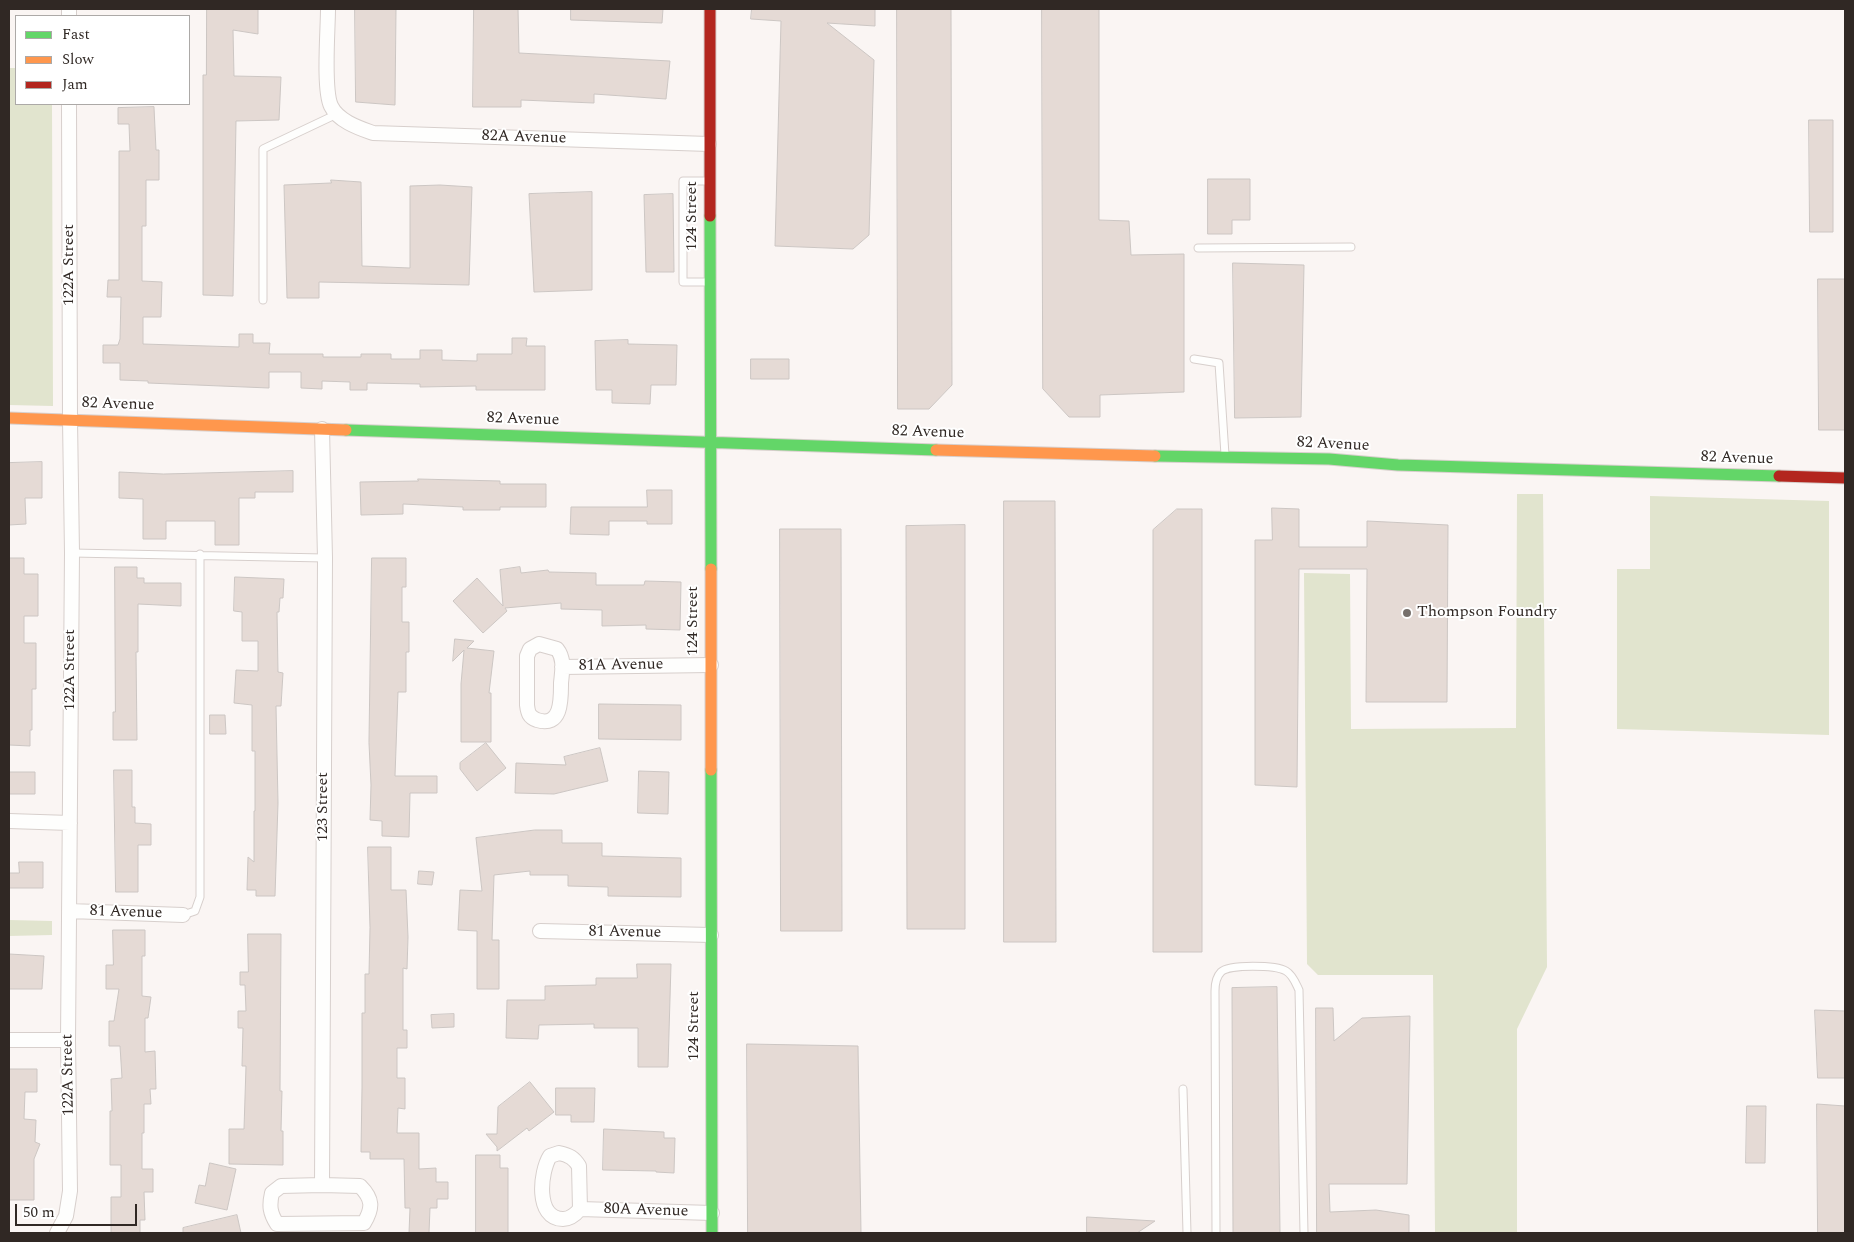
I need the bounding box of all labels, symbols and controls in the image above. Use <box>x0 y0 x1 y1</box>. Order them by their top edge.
legend <box>15 15 190 105</box>
text: Fast <box>62 23 90 46</box>
text: Slow <box>62 48 94 71</box>
text: Jam <box>62 73 88 96</box>
street label: 82A Avenue <box>481 127 567 149</box>
street label: 124 Street <box>683 181 703 251</box>
street label: 122A Street <box>60 224 80 306</box>
street label: 82 Avenue <box>81 394 155 416</box>
street label: 82 Avenue <box>486 409 560 431</box>
street label: 82 Avenue <box>891 422 965 444</box>
street label: 82 Avenue <box>1296 434 1370 456</box>
street label: 82 Avenue <box>1700 448 1774 470</box>
street label: 124 Street <box>684 586 704 656</box>
place label: Thompson Foundry <box>1417 603 1557 623</box>
marker: Thompson Foundry <box>1401 607 1413 619</box>
street label: 122A Street <box>61 629 81 711</box>
street label: 81A Avenue <box>578 656 664 676</box>
street label: 123 Street <box>314 772 334 842</box>
street label: 81 Avenue <box>89 902 163 924</box>
street label: 81 Avenue <box>588 923 662 943</box>
street label: 124 Street <box>685 991 705 1061</box>
street label: 122A Street <box>59 1034 79 1116</box>
scale bar <box>18 1194 140 1226</box>
street label: 80A Avenue <box>603 1200 689 1222</box>
text: 50 m <box>23 1201 55 1224</box>

